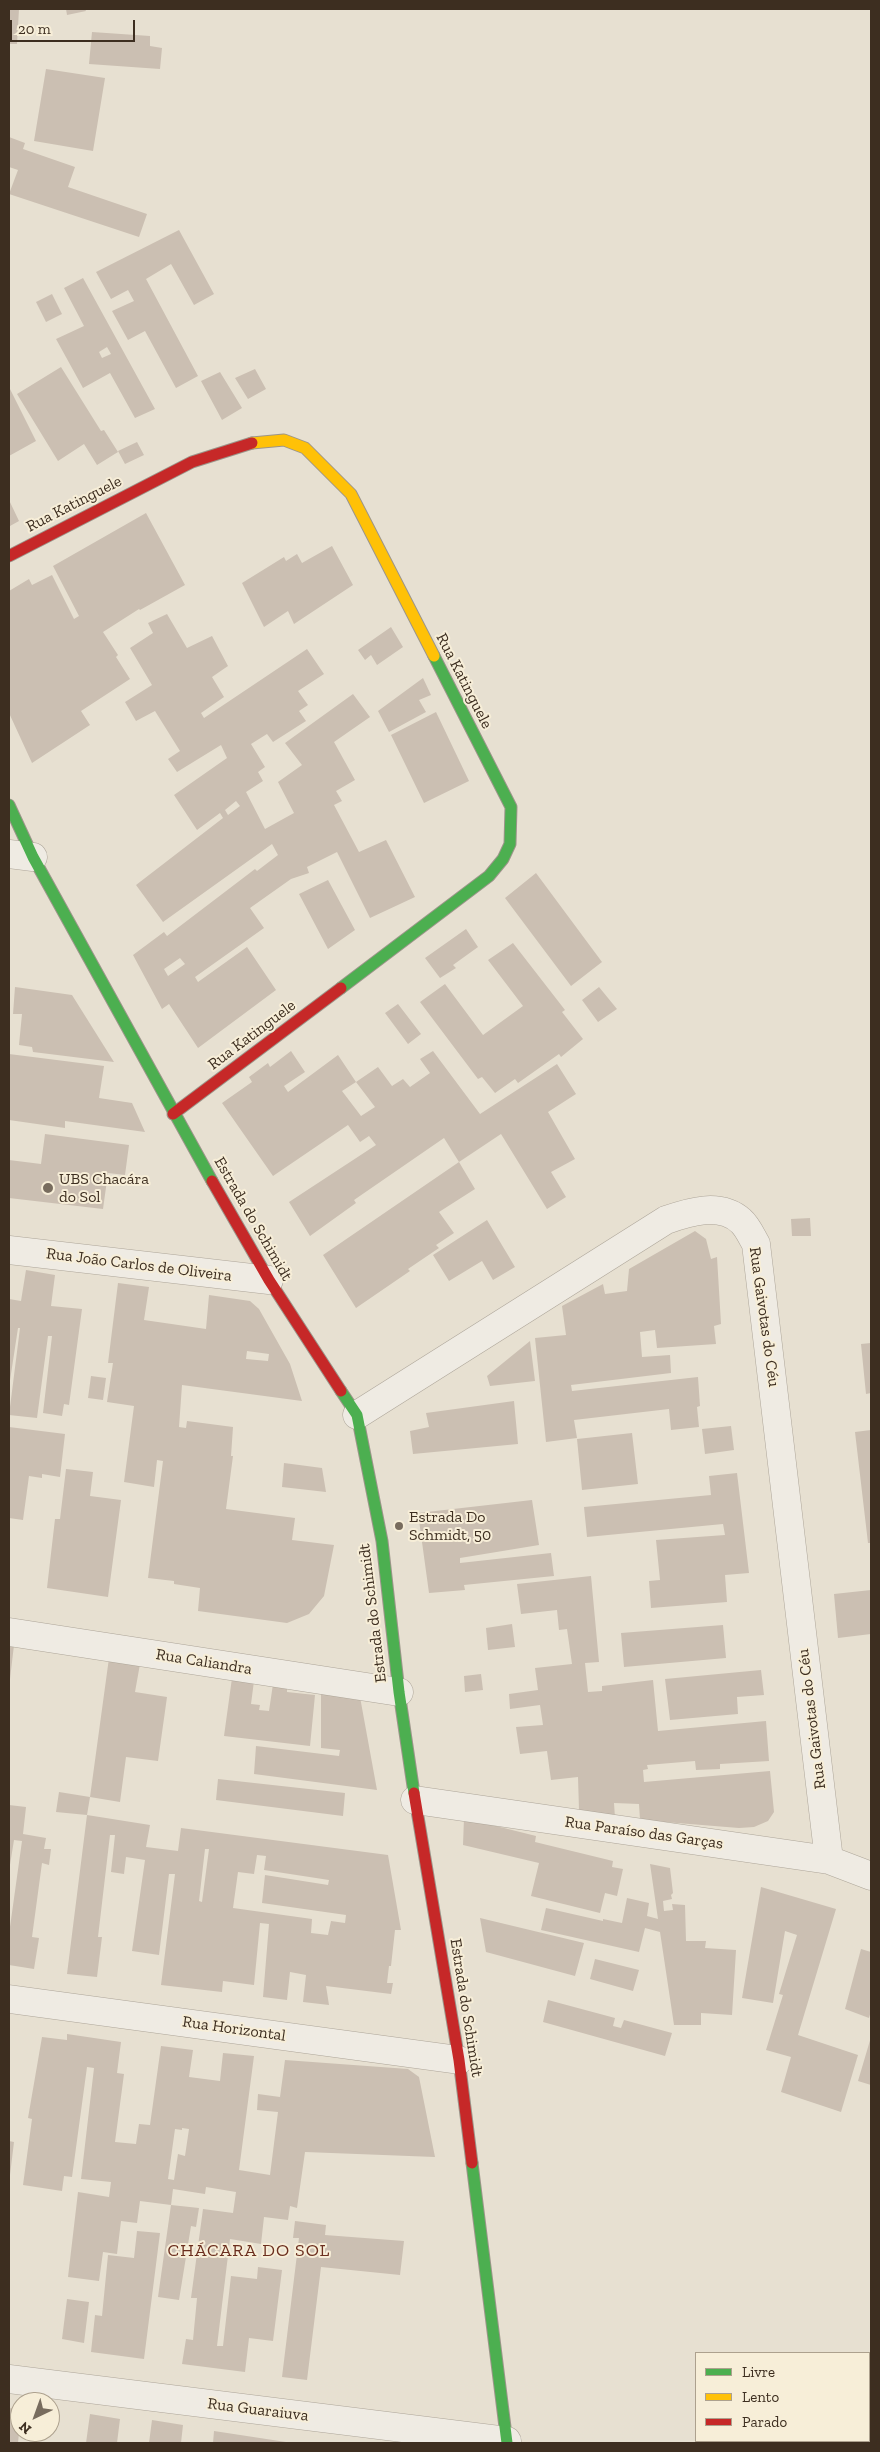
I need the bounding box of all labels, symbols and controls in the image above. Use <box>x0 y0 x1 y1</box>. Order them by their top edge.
scale bar <box>12 10 138 42</box>
text: 20 m <box>18 20 51 38</box>
street label: Rua Katinguele <box>23 472 125 536</box>
street label: Rua Katinguele <box>432 630 496 732</box>
street label: Rua Katinguele <box>204 996 300 1074</box>
street label: Estrada do Schimidt <box>210 1154 296 1284</box>
place label: UBS Chacára do Sol <box>59 1169 149 1207</box>
marker: UBS Chacára do Sol <box>41 1181 55 1195</box>
street label: Rua João Carlos de Oliveira <box>45 1244 233 1286</box>
street label: Rua Gaivotas do Céu <box>745 1246 783 1388</box>
place label: Estrada Do Schmidt, 50 <box>409 1507 491 1545</box>
marker: Estrada Do Schmidt, 50 <box>393 1520 405 1532</box>
street label: Estrada do Schimidt <box>355 1542 391 1684</box>
street label: Rua Caliandra <box>155 1645 253 1679</box>
street label: Rua Gaivotas do Céu <box>794 1648 830 1790</box>
street label: Rua Paraíso das Garças <box>564 1812 724 1854</box>
street label: Estrada do Schimidt <box>446 1937 486 2079</box>
street label: Rua Horizontal <box>181 2012 287 2046</box>
district label: CHÁCARA DO SOL <box>166 2240 332 2262</box>
legend <box>695 2352 870 2442</box>
text: Livre <box>742 2363 775 2381</box>
text: Lento <box>742 2388 779 2406</box>
north arrow <box>10 2392 60 2442</box>
street label: Rua Guaraiuva <box>206 2394 310 2426</box>
text: Parado <box>742 2413 787 2431</box>
text: N <box>16 2418 35 2438</box>

